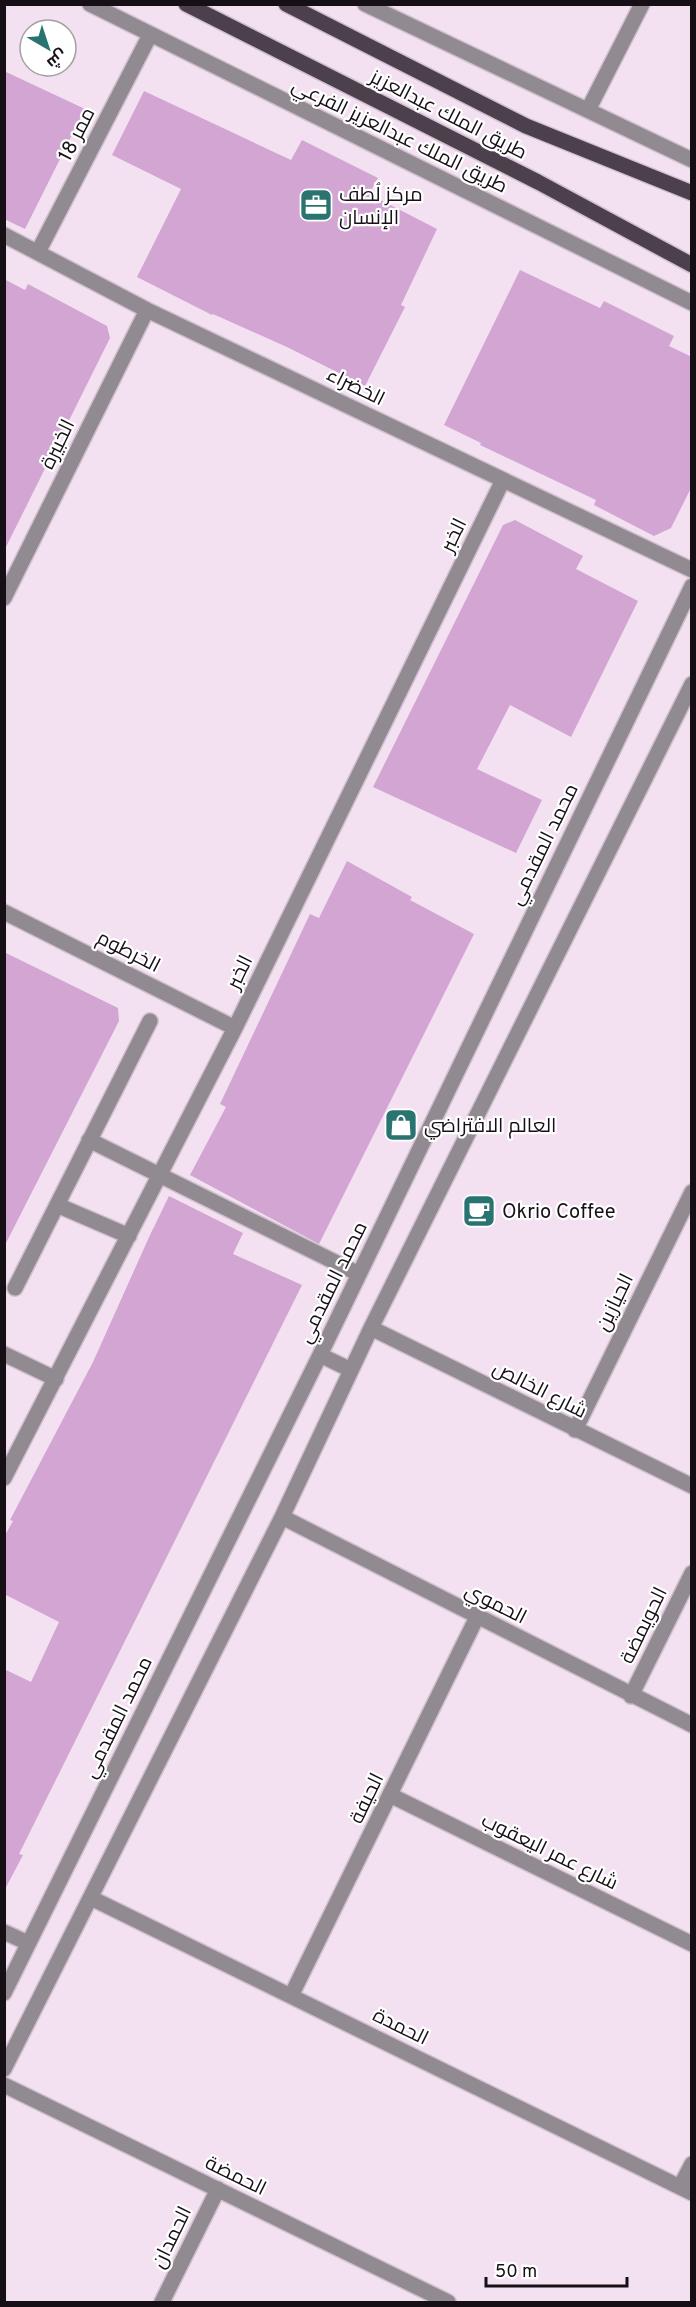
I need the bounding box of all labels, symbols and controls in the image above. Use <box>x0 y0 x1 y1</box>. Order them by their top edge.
north arrow <box>18 18 78 78</box>
text: ش <box>42 44 70 72</box>
street label: طريق الملك عبدالعزيز <box>364 64 531 167</box>
street label: طريق الملك عبدالعزيز الفرعي <box>287 73 511 201</box>
street label: ممر 18 <box>53 104 102 166</box>
place label: مركز لُطف الإنسان <box>339 182 423 232</box>
office icon: مركز لُطف الإنسان <box>298 187 334 223</box>
street label: الخضراء <box>322 363 389 413</box>
street label: الخبيرة <box>36 416 82 474</box>
street label: الخبر <box>435 515 474 558</box>
street label: محمد المقدمي <box>504 780 586 910</box>
street label: الخرطوم <box>92 926 164 980</box>
street label: الخبر <box>221 952 260 995</box>
shop icon: العالم الافتراضي <box>383 1107 419 1143</box>
place label: العالم الافتراضي <box>424 1114 556 1140</box>
cafe icon: Okrio Coffee <box>461 1193 497 1229</box>
place label: Okrio Coffee <box>502 1200 616 1226</box>
street label: محمد المقدمي <box>293 1218 375 1348</box>
street label: الحيازين <box>591 1270 641 1336</box>
street label: شارع الخالص <box>488 1356 591 1426</box>
street label: الحموي <box>459 1578 530 1632</box>
street label: الحويمضة <box>615 1583 674 1668</box>
street label: محمد المقدمي <box>78 1653 160 1783</box>
street label: الحيفة <box>344 1769 391 1828</box>
street label: شارع عمر اليعقوب <box>476 1808 622 1897</box>
street label: الحمدة <box>368 2003 432 2052</box>
street label: الحمضة <box>200 2151 270 2203</box>
street label: الحمدان <box>147 2203 199 2273</box>
scale bar <box>486 2250 627 2288</box>
text: 50 m <box>495 2261 537 2284</box>

